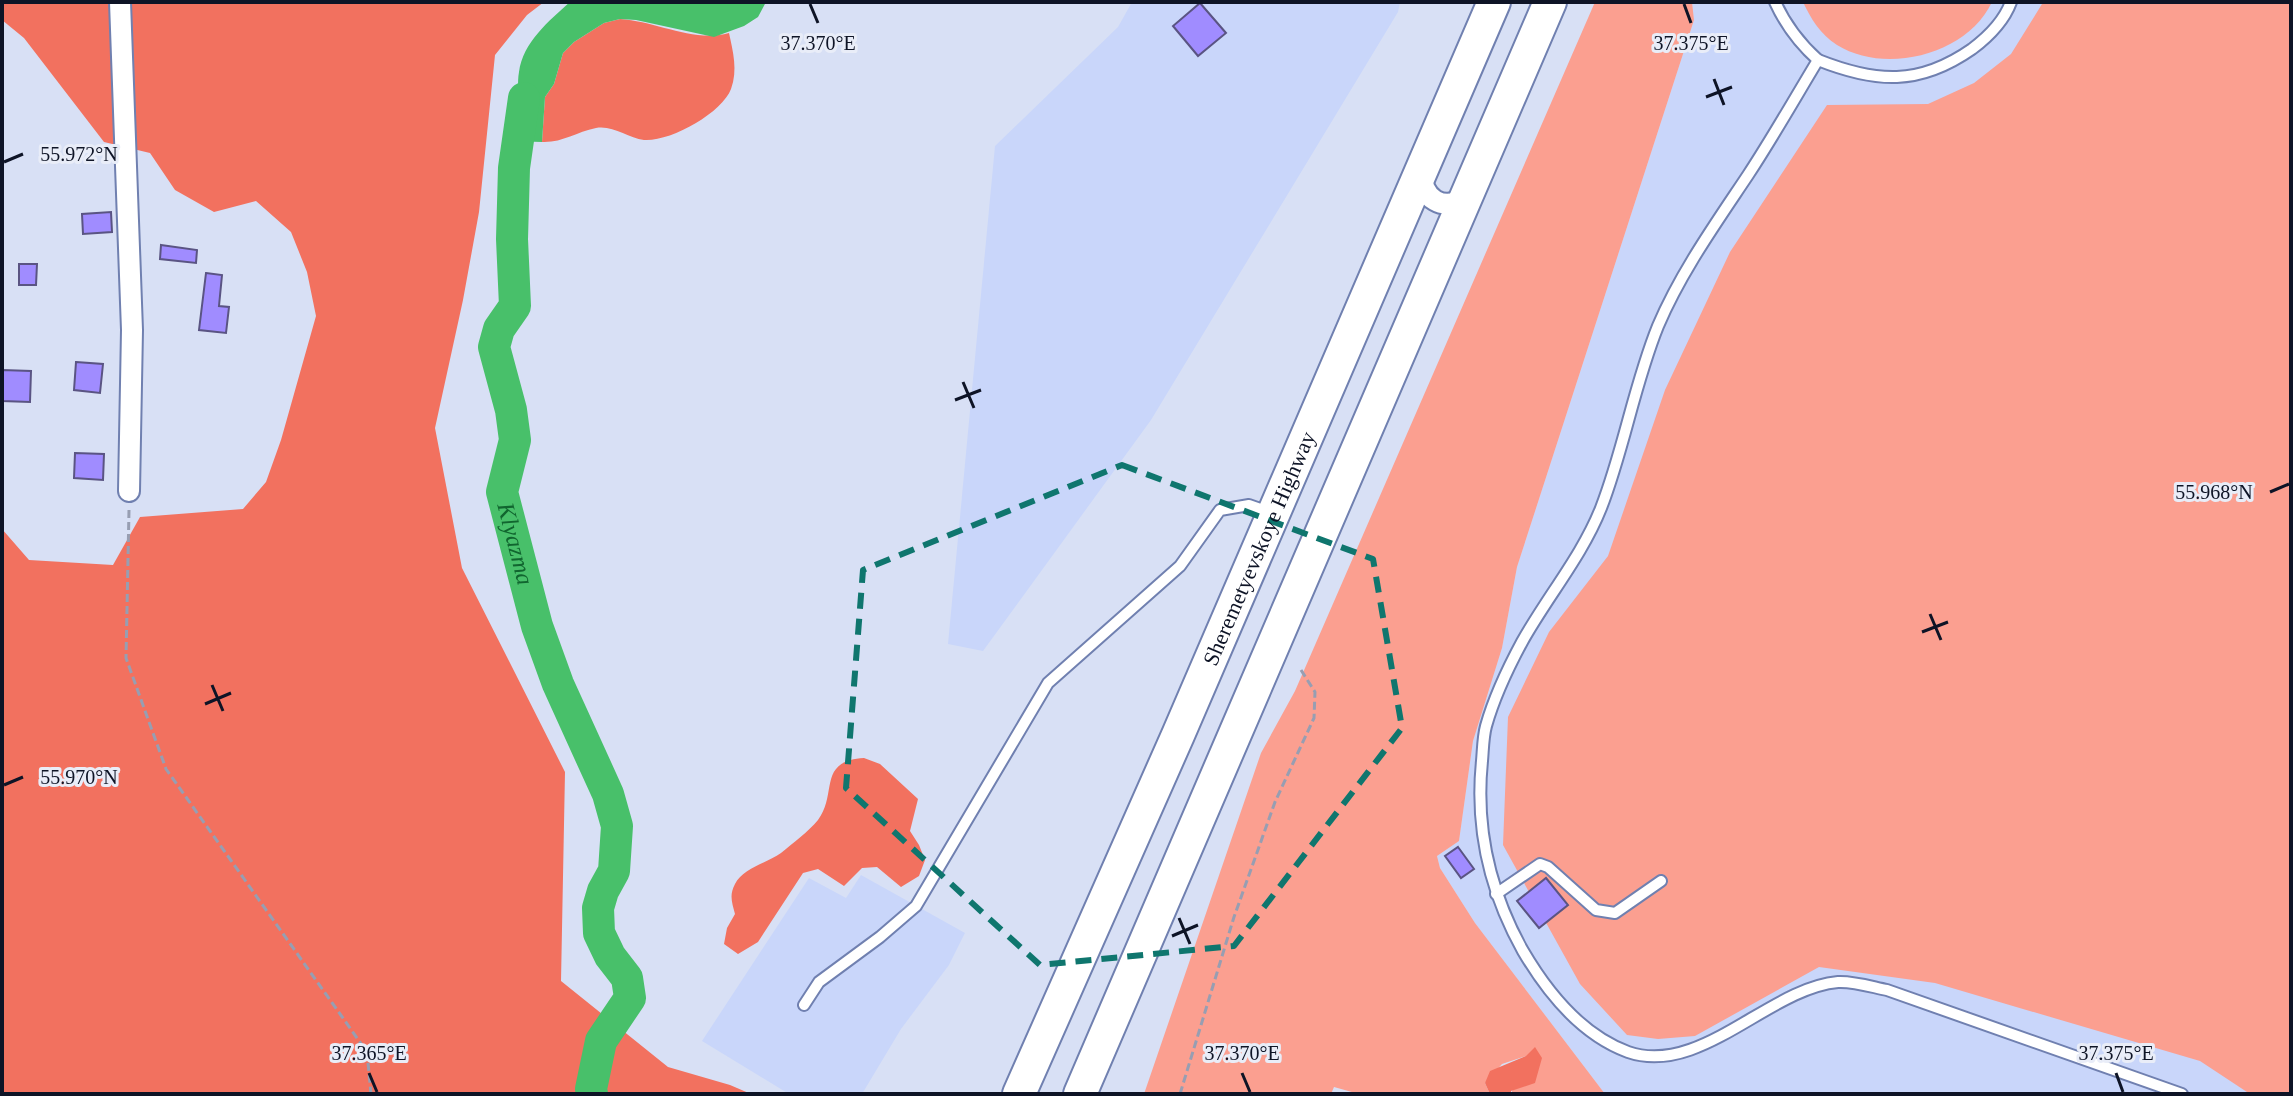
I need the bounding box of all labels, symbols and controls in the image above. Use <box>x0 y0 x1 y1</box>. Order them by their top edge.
text: 37.370°E <box>780 32 856 54</box>
text: 37.375°E <box>1653 32 1729 54</box>
text: 55.972°N <box>40 143 118 165</box>
street label: Sheremetyevskoye Highway <box>1198 428 1320 669</box>
text: 55.968°N <box>2175 481 2253 503</box>
water label: Klyazma <box>492 499 539 588</box>
text: 55.970°N <box>40 766 118 788</box>
text: 37.365°E <box>331 1042 407 1064</box>
text: 37.370°E <box>1204 1042 1280 1064</box>
text: 37.375°E <box>2078 1042 2154 1064</box>

